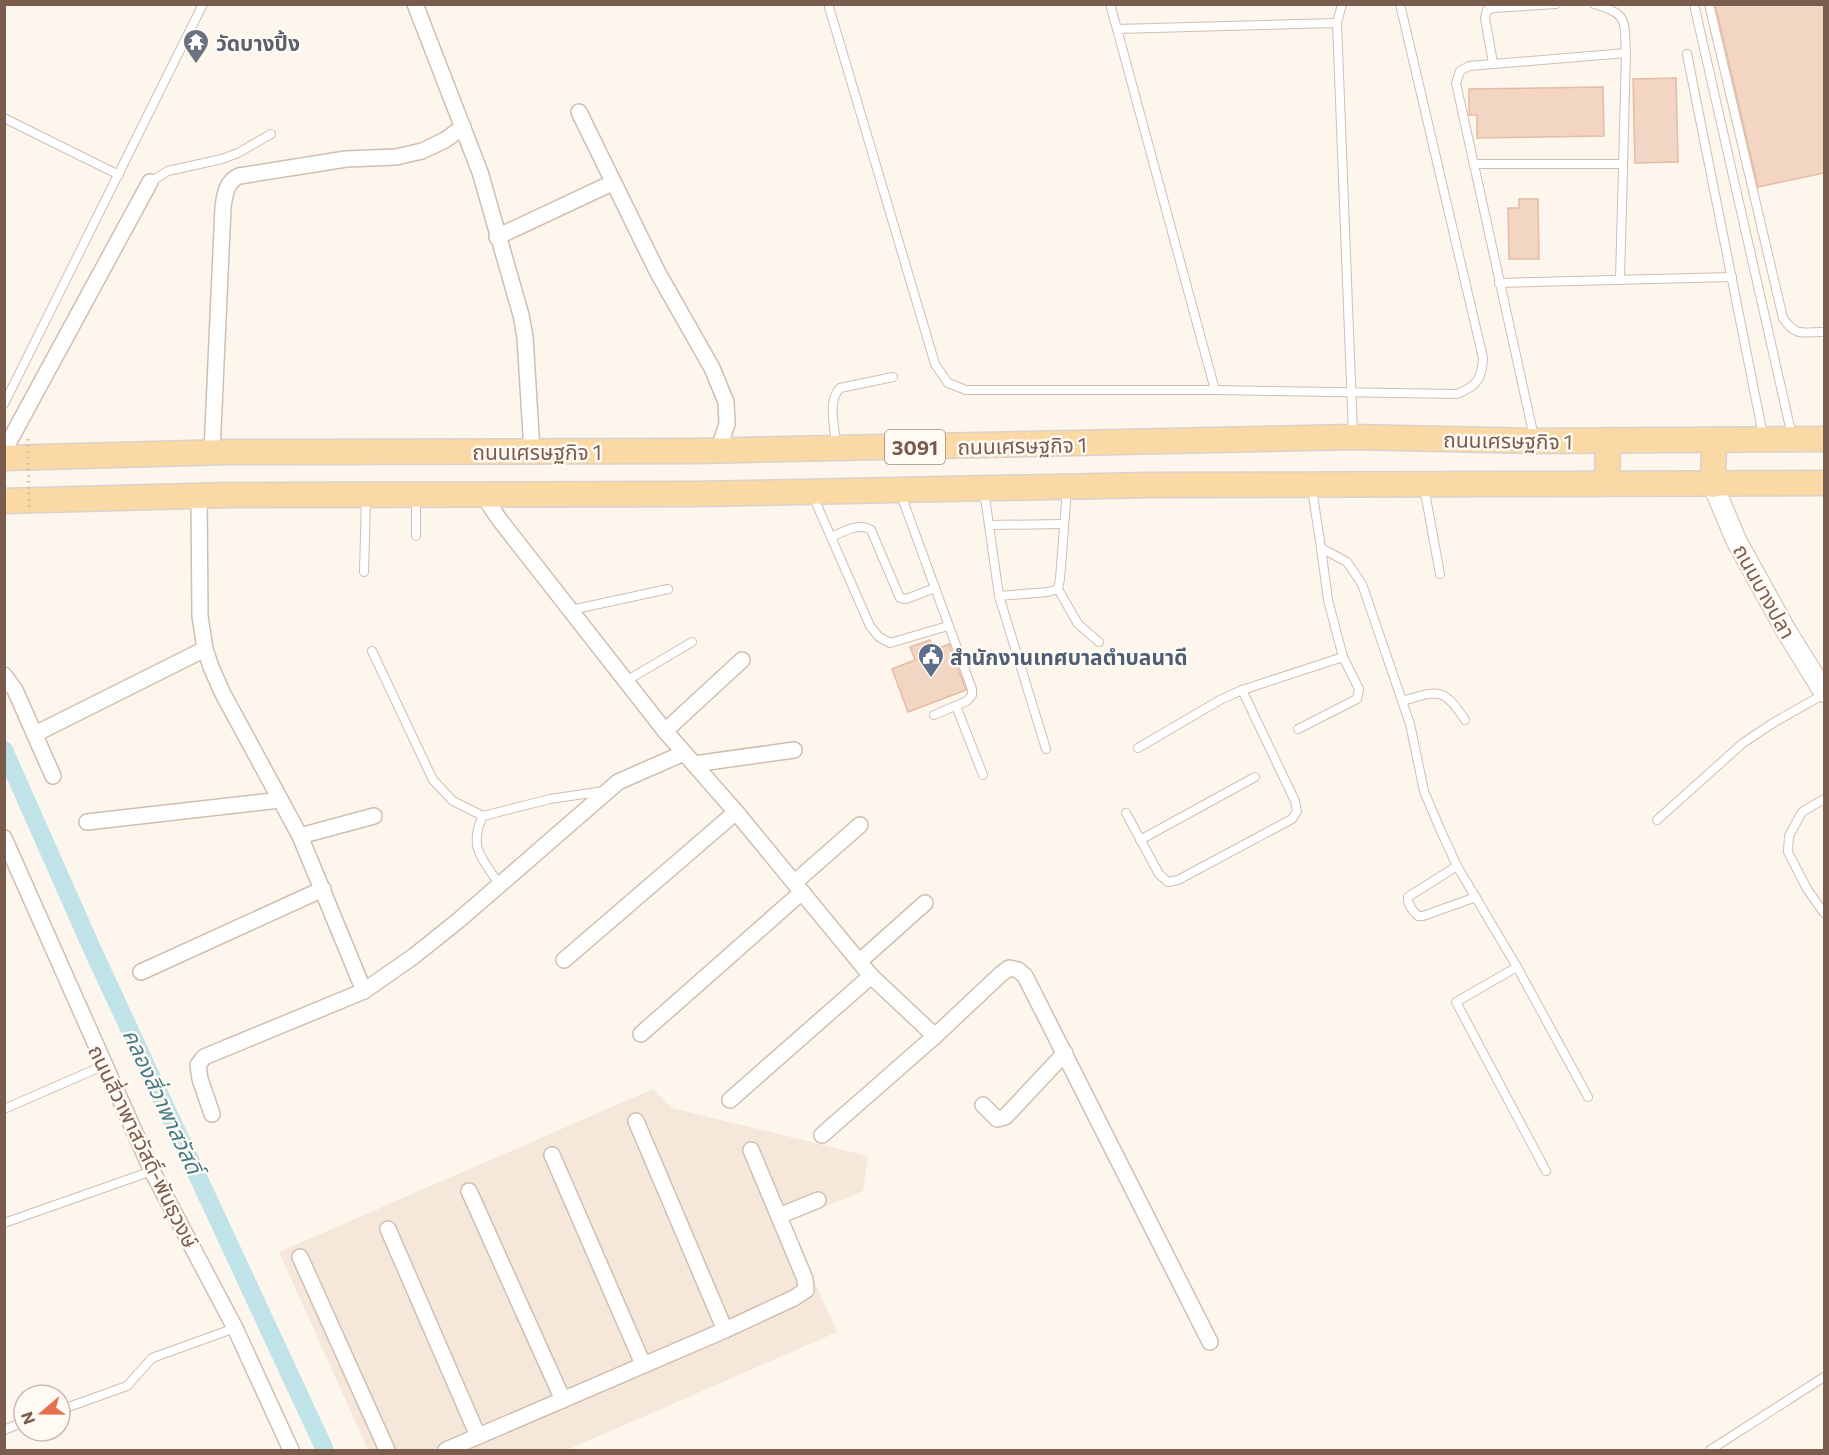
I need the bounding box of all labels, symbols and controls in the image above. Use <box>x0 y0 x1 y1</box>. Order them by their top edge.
temple icon: วัดบางปิ้ง <box>181 27 211 65</box>
place label: วัดบางปิ้ง <box>216 30 300 55</box>
street label: ถนนเศรษฐกิจ 1 <box>1443 426 1573 454</box>
road number: 3091 <box>885 430 945 464</box>
street label: ถนนเศรษฐกิจ 1 <box>957 431 1087 459</box>
street label: ถนนเศรษฐกิจ 1 <box>472 439 602 464</box>
street label: ถนนบางปลา <box>1729 539 1801 643</box>
public building icon: สำนักงานเทศบาลตำบลนาดี <box>916 641 946 679</box>
place label: สำนักงานเทศบาลตำบลนาดี <box>950 644 1187 669</box>
water label: คลองสี่วาพาสวัสดิ์ <box>118 1024 212 1183</box>
street label: ถนนสี่วาพาสวัสดิ์-พันธุวงษ์ <box>82 1040 205 1252</box>
north arrow <box>12 1383 72 1443</box>
text: N <box>16 1409 38 1427</box>

